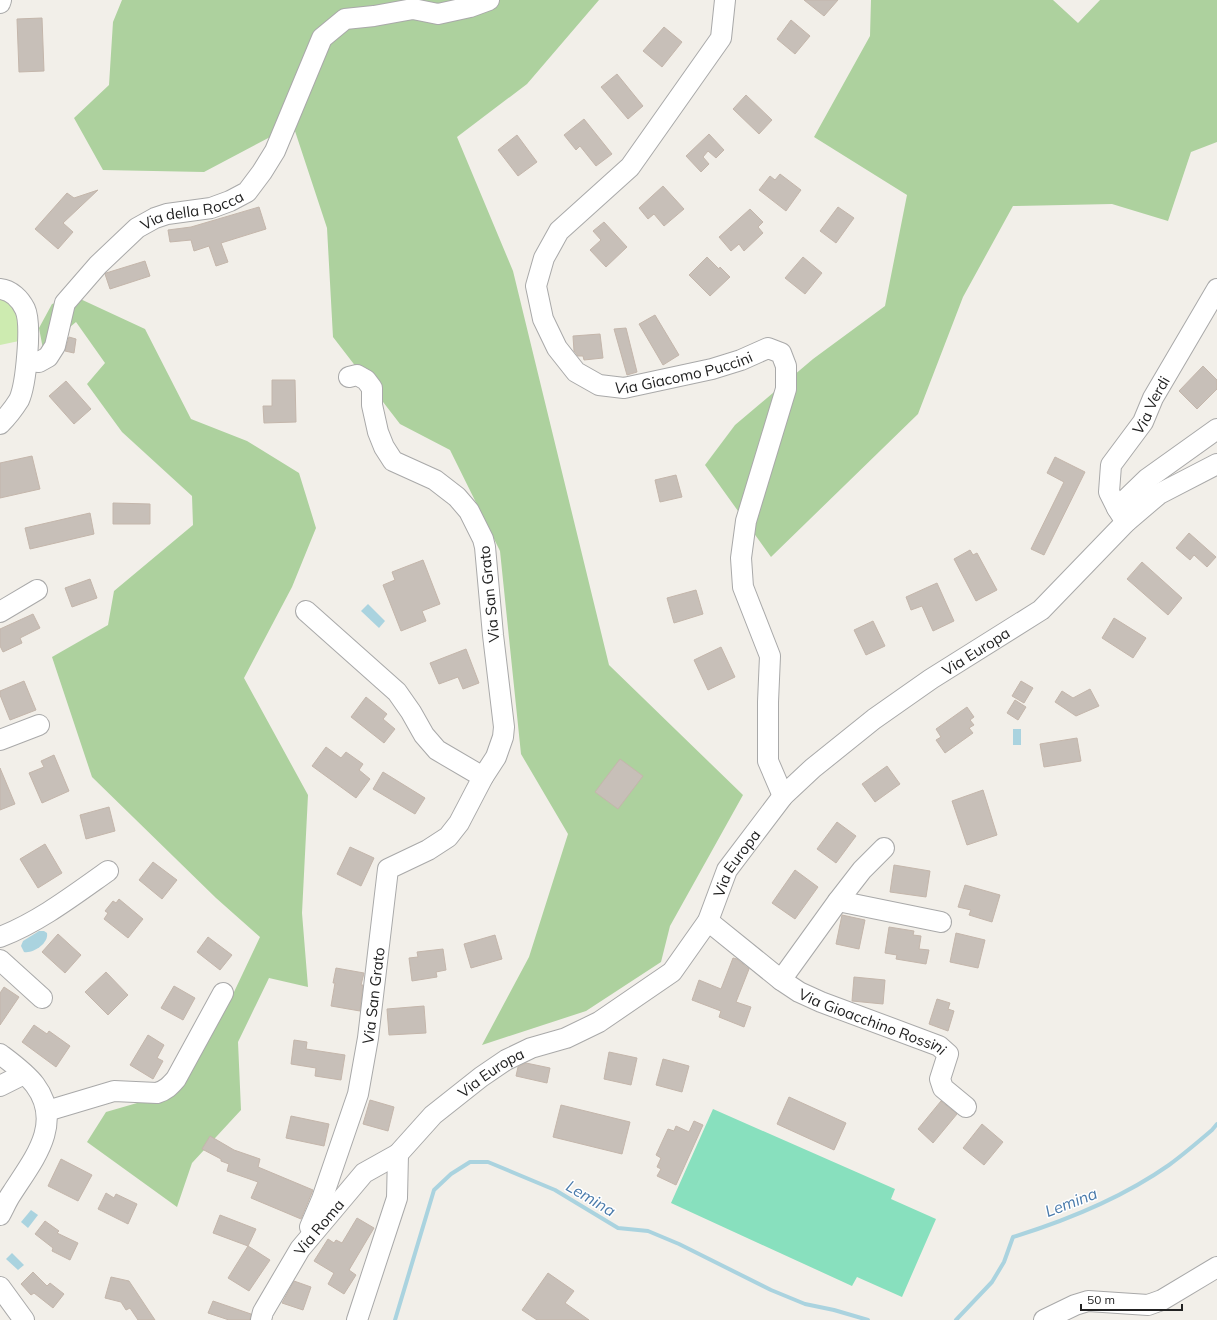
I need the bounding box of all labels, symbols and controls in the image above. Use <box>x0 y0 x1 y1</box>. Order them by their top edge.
street label: Via della Rocca <box>137 186 247 234</box>
street label: Via Giacomo Puccini <box>614 347 755 398</box>
street label: Via Verdi <box>1128 372 1173 438</box>
street label: Via San Grato <box>474 545 504 643</box>
street label: Via Europa <box>938 623 1013 679</box>
street label: Via Europa <box>708 825 764 899</box>
street label: Via San Grato <box>358 946 388 1046</box>
street label: Via Gioacchino Rossini <box>796 984 951 1058</box>
street label: Via Europa <box>454 1043 527 1101</box>
water label: Lemina <box>563 1175 620 1221</box>
water label: Lemina <box>1042 1183 1100 1221</box>
street label: Via Roma <box>289 1195 348 1258</box>
scale bar <box>1081 1286 1182 1312</box>
text: 50 m <box>1087 1292 1115 1307</box>

